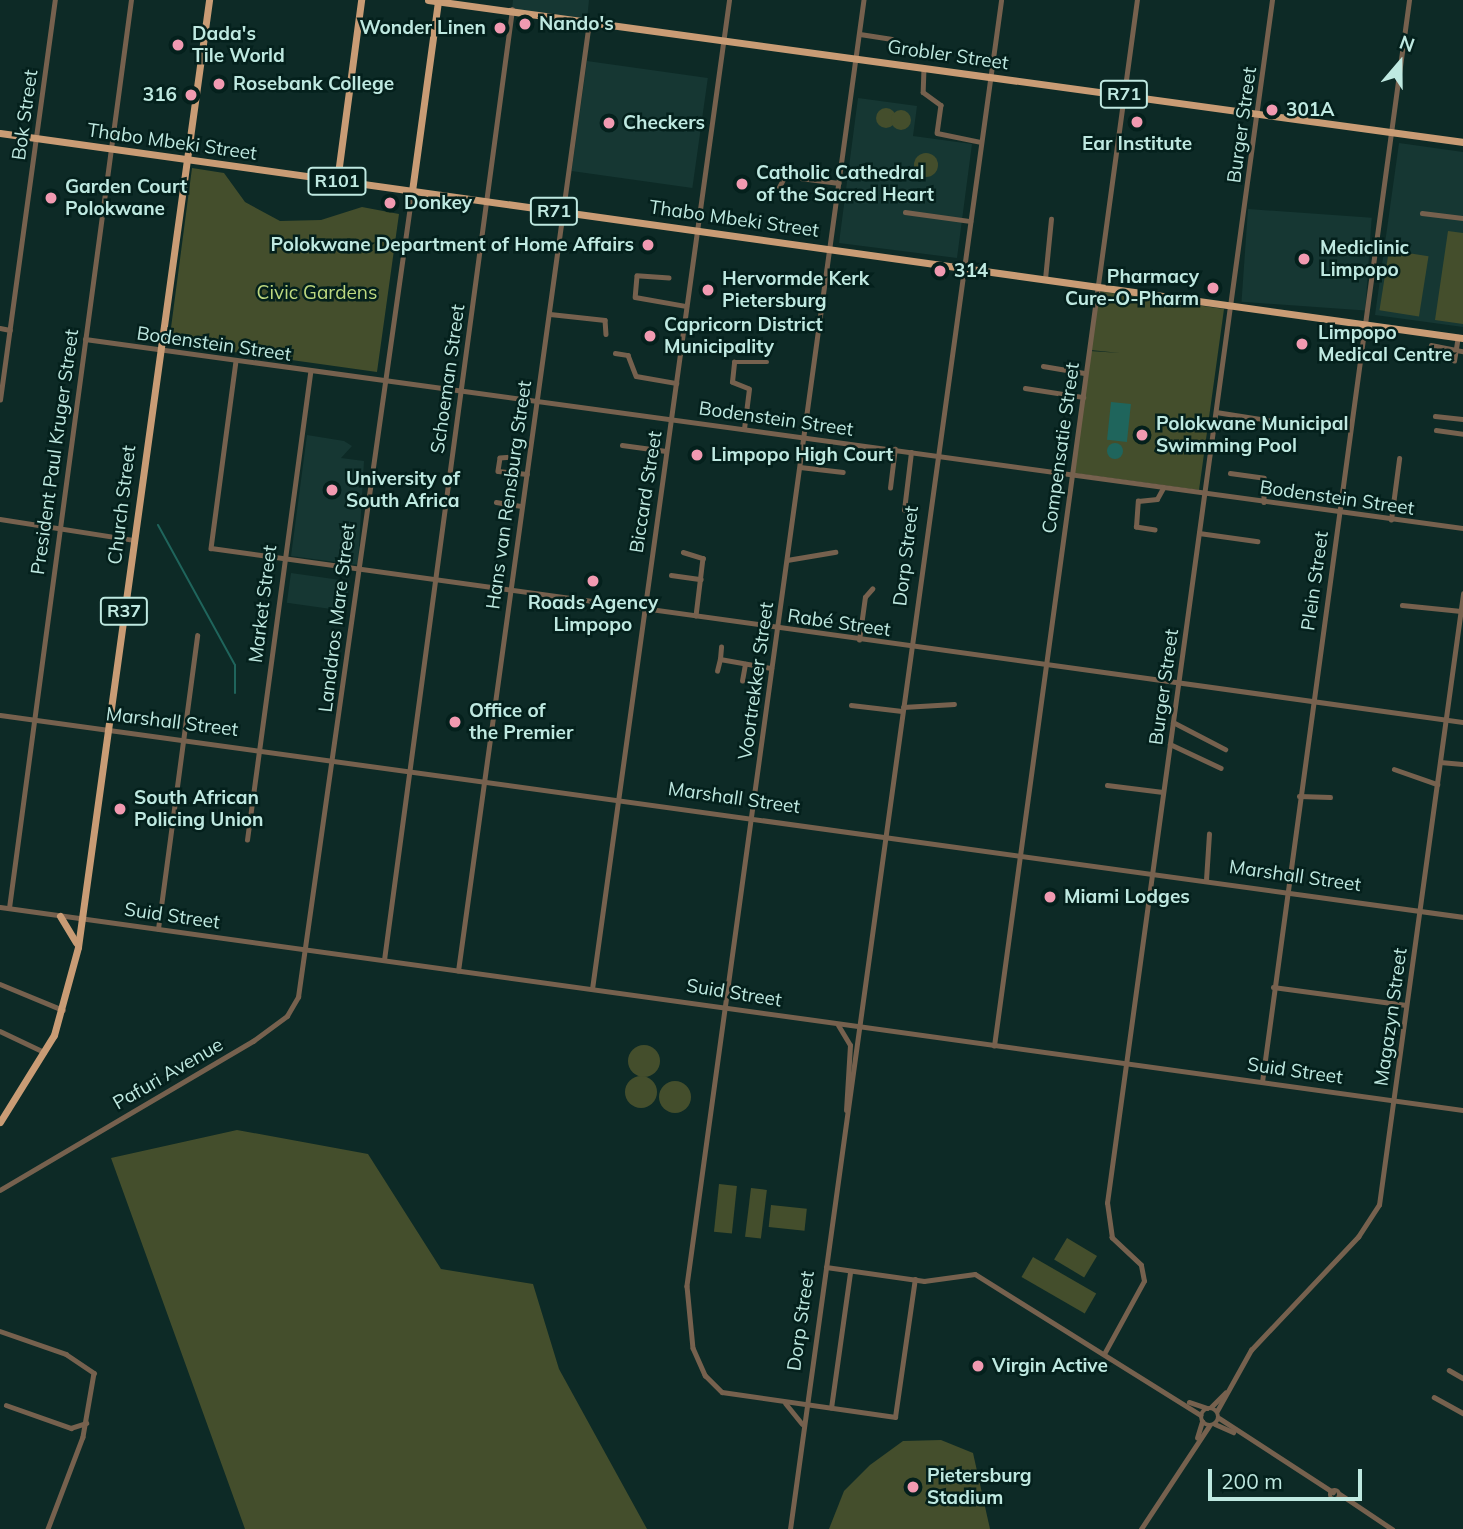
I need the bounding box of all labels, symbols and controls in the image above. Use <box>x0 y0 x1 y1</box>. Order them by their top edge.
place label: Nando's <box>539 13 614 35</box>
marker: Nando's <box>517 16 533 32</box>
place label: Wonder Linen <box>359 17 486 39</box>
marker: Wonder Linen <box>492 20 508 36</box>
place label: Dada's Tile World <box>192 23 285 67</box>
north arrow <box>1365 28 1435 98</box>
text: N <box>1396 30 1418 57</box>
street label: Grobler Street <box>886 35 1010 75</box>
marker: Dada's Tile World <box>170 37 186 53</box>
street label: Burger Street <box>1223 66 1261 184</box>
street label: Bok Street <box>7 68 43 162</box>
place label: Rosebank College <box>233 73 394 95</box>
marker: Rosebank College <box>211 76 227 92</box>
road number: R71 <box>1100 80 1148 108</box>
place label: 316 <box>143 84 177 106</box>
marker: 316 <box>183 87 199 103</box>
place label: 301A <box>1286 99 1334 121</box>
marker: 301A <box>1264 102 1280 118</box>
place label: Checkers <box>623 112 705 134</box>
marker: Ear Institute <box>1129 114 1145 130</box>
marker: Checkers <box>601 115 617 131</box>
street label: Thabo Mbeki Street <box>86 119 258 165</box>
place label: Ear Institute <box>1082 133 1192 155</box>
place label: Catholic Cathedral of the Sacred Heart <box>756 162 934 206</box>
road number: R101 <box>307 166 367 196</box>
place label: Garden Court Polokwane <box>65 176 187 220</box>
marker: Catholic Cathedral of the Sacred Heart <box>734 176 750 192</box>
marker: Garden Court Polokwane <box>43 190 59 206</box>
place label: Donkey <box>404 192 472 214</box>
marker: Donkey <box>382 195 398 211</box>
road number: R71 <box>530 196 578 226</box>
street label: Thabo Mbeki Street <box>648 196 820 242</box>
place label: Polokwane Department of Home Affairs <box>271 234 634 256</box>
marker: Polokwane Department of Home Affairs <box>640 237 656 253</box>
place label: Mediclinic Limpopo <box>1320 237 1409 281</box>
marker: Mediclinic Limpopo <box>1294 249 1314 269</box>
place label: 314 <box>954 260 988 282</box>
marker: 314 <box>932 263 948 279</box>
place label: Pharmacy Cure-O-Pharm <box>1065 266 1199 310</box>
place label: Hervormde Kerk Pietersburg <box>722 268 869 312</box>
marker: Pharmacy Cure-O-Pharm <box>1205 280 1221 296</box>
park label: Civic Gardens <box>257 282 377 304</box>
marker: Hervormde Kerk Pietersburg <box>700 282 716 298</box>
street label: Schoeman Street <box>426 303 470 455</box>
place label: Capricorn District Municipality <box>664 314 823 358</box>
street label: Bodenstein Street <box>135 322 293 366</box>
place label: Limpopo Medical Centre <box>1318 322 1452 366</box>
street label: President Paul Kruger Street <box>26 328 84 576</box>
marker: Capricorn District Municipality <box>642 328 658 344</box>
marker: Limpopo Medical Centre <box>1292 334 1312 354</box>
street label: Compensatie Street <box>1038 361 1084 535</box>
street label: Hans van Rensburg Street <box>482 379 536 611</box>
street label: Bodenstein Street <box>697 397 855 441</box>
place label: Polokwane Municipal Swimming Pool <box>1156 413 1349 457</box>
marker: Polokwane Municipal Swimming Pool <box>1134 427 1150 443</box>
street label: Biccard Street <box>625 429 667 555</box>
street label: Church Street <box>103 444 141 566</box>
place label: Limpopo High Court <box>711 444 893 466</box>
marker: Limpopo High Court <box>689 447 705 463</box>
place label: University of South Africa <box>346 468 460 512</box>
street label: Bodenstein Street <box>1258 476 1416 520</box>
marker: University of South Africa <box>324 482 340 498</box>
street label: Dorp Street <box>889 505 923 607</box>
street label: Landdros Mare Street <box>314 522 360 714</box>
street label: Plein Street <box>1297 530 1333 632</box>
street label: Market Street <box>244 544 282 664</box>
marker: Roads Agency Limpopo <box>585 573 601 589</box>
place label: Roads Agency Limpopo <box>528 592 658 636</box>
road number: R37 <box>100 596 148 626</box>
street label: Voortrekker Street <box>734 601 778 761</box>
street label: Rabé Street <box>786 604 892 642</box>
street label: Burger Street <box>1145 628 1183 746</box>
place label: Office of the Premier <box>469 700 573 744</box>
street label: Marshall Street <box>105 703 239 741</box>
marker: Office of the Premier <box>447 714 463 730</box>
street label: Marshall Street <box>667 777 801 819</box>
place label: South African Policing Union <box>134 787 264 831</box>
marker: South African Policing Union <box>112 801 128 817</box>
street label: Marshall Street <box>1228 855 1362 897</box>
place label: Miami Lodges <box>1064 886 1190 908</box>
marker: Miami Lodges <box>1042 889 1058 905</box>
street label: Suid Street <box>123 898 221 934</box>
street label: Magazyn Street <box>1370 947 1412 1087</box>
street label: Suid Street <box>685 974 783 1012</box>
street label: Pafuri Avenue <box>109 1033 227 1115</box>
street label: Suid Street <box>1246 1053 1344 1089</box>
street label: Dorp Street <box>783 1269 819 1373</box>
place label: Virgin Active <box>992 1355 1108 1377</box>
marker: Virgin Active <box>970 1358 986 1374</box>
scale bar <box>1211 1456 1365 1500</box>
place label: Pietersburg Stadium <box>927 1465 1032 1509</box>
text: 200 m <box>1221 1468 1283 1494</box>
marker: Pietersburg Stadium <box>905 1479 921 1495</box>

